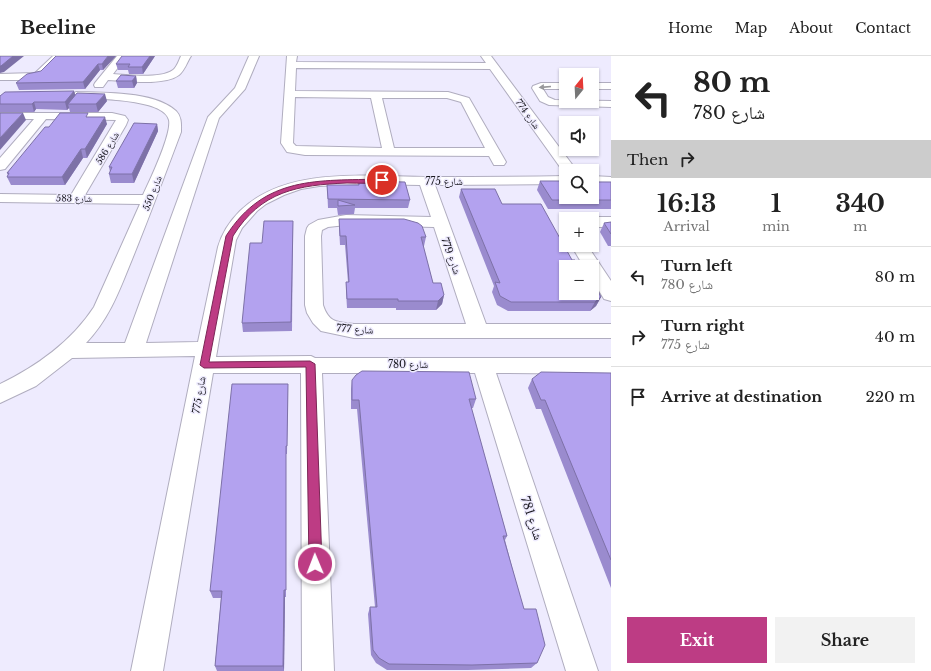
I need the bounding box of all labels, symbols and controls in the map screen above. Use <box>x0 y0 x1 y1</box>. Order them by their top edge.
text: Beeline <box>20 16 96 39</box>
text: Home <box>668 19 713 37</box>
text: Map <box>735 19 767 37</box>
text: About <box>789 19 833 37</box>
text: Contact <box>855 19 911 37</box>
text: 80 m <box>693 65 770 100</box>
north arrow <box>559 68 599 108</box>
map controls <box>559 68 599 300</box>
icon: left <box>627 72 679 124</box>
one-way arrow <box>538 83 551 90</box>
street label: شارع 774 <box>513 97 542 132</box>
text: شارع 780 <box>693 102 765 124</box>
button: sound <box>559 116 599 156</box>
street label: شارع 586 <box>93 130 122 167</box>
icon: right <box>676 148 698 170</box>
text: Then <box>627 150 668 169</box>
pin <box>365 163 399 197</box>
button: search <box>559 164 599 204</box>
icon: arrive <box>371 169 393 191</box>
street label: شارع 550 <box>140 174 165 212</box>
street label: شارع 775 <box>425 175 463 188</box>
text: 16:13 <box>657 189 716 218</box>
text: 1 <box>771 189 781 218</box>
text: 340 <box>836 189 885 218</box>
street label: شارع 583 <box>56 192 92 205</box>
button: + <box>559 212 599 252</box>
text: Arrival <box>664 218 710 235</box>
text: min <box>762 218 790 235</box>
text: m <box>853 218 867 235</box>
street label: شارع 779 <box>438 236 464 277</box>
text: Turn left <box>661 256 732 275</box>
button: − <box>559 260 599 300</box>
icon: left <box>627 266 649 288</box>
text: 80 m <box>875 267 915 286</box>
text: شارع 780 <box>661 276 713 293</box>
text: Turn right <box>661 316 744 335</box>
street label: شارع 777 <box>336 321 374 337</box>
icon: right <box>627 326 649 348</box>
text: 40 m <box>875 327 915 346</box>
text: شارع 775 <box>661 336 710 353</box>
street label: شارع 780 <box>388 358 428 371</box>
street label: شارع 775 <box>189 375 209 415</box>
icon: arrive <box>627 386 649 408</box>
text: Arrive at destination <box>661 387 822 406</box>
text: 220 m <box>865 387 915 406</box>
street label: شارع 781 <box>517 494 546 542</box>
position arrow <box>294 543 336 585</box>
button: Exit <box>627 617 767 663</box>
button: Share <box>775 617 915 663</box>

